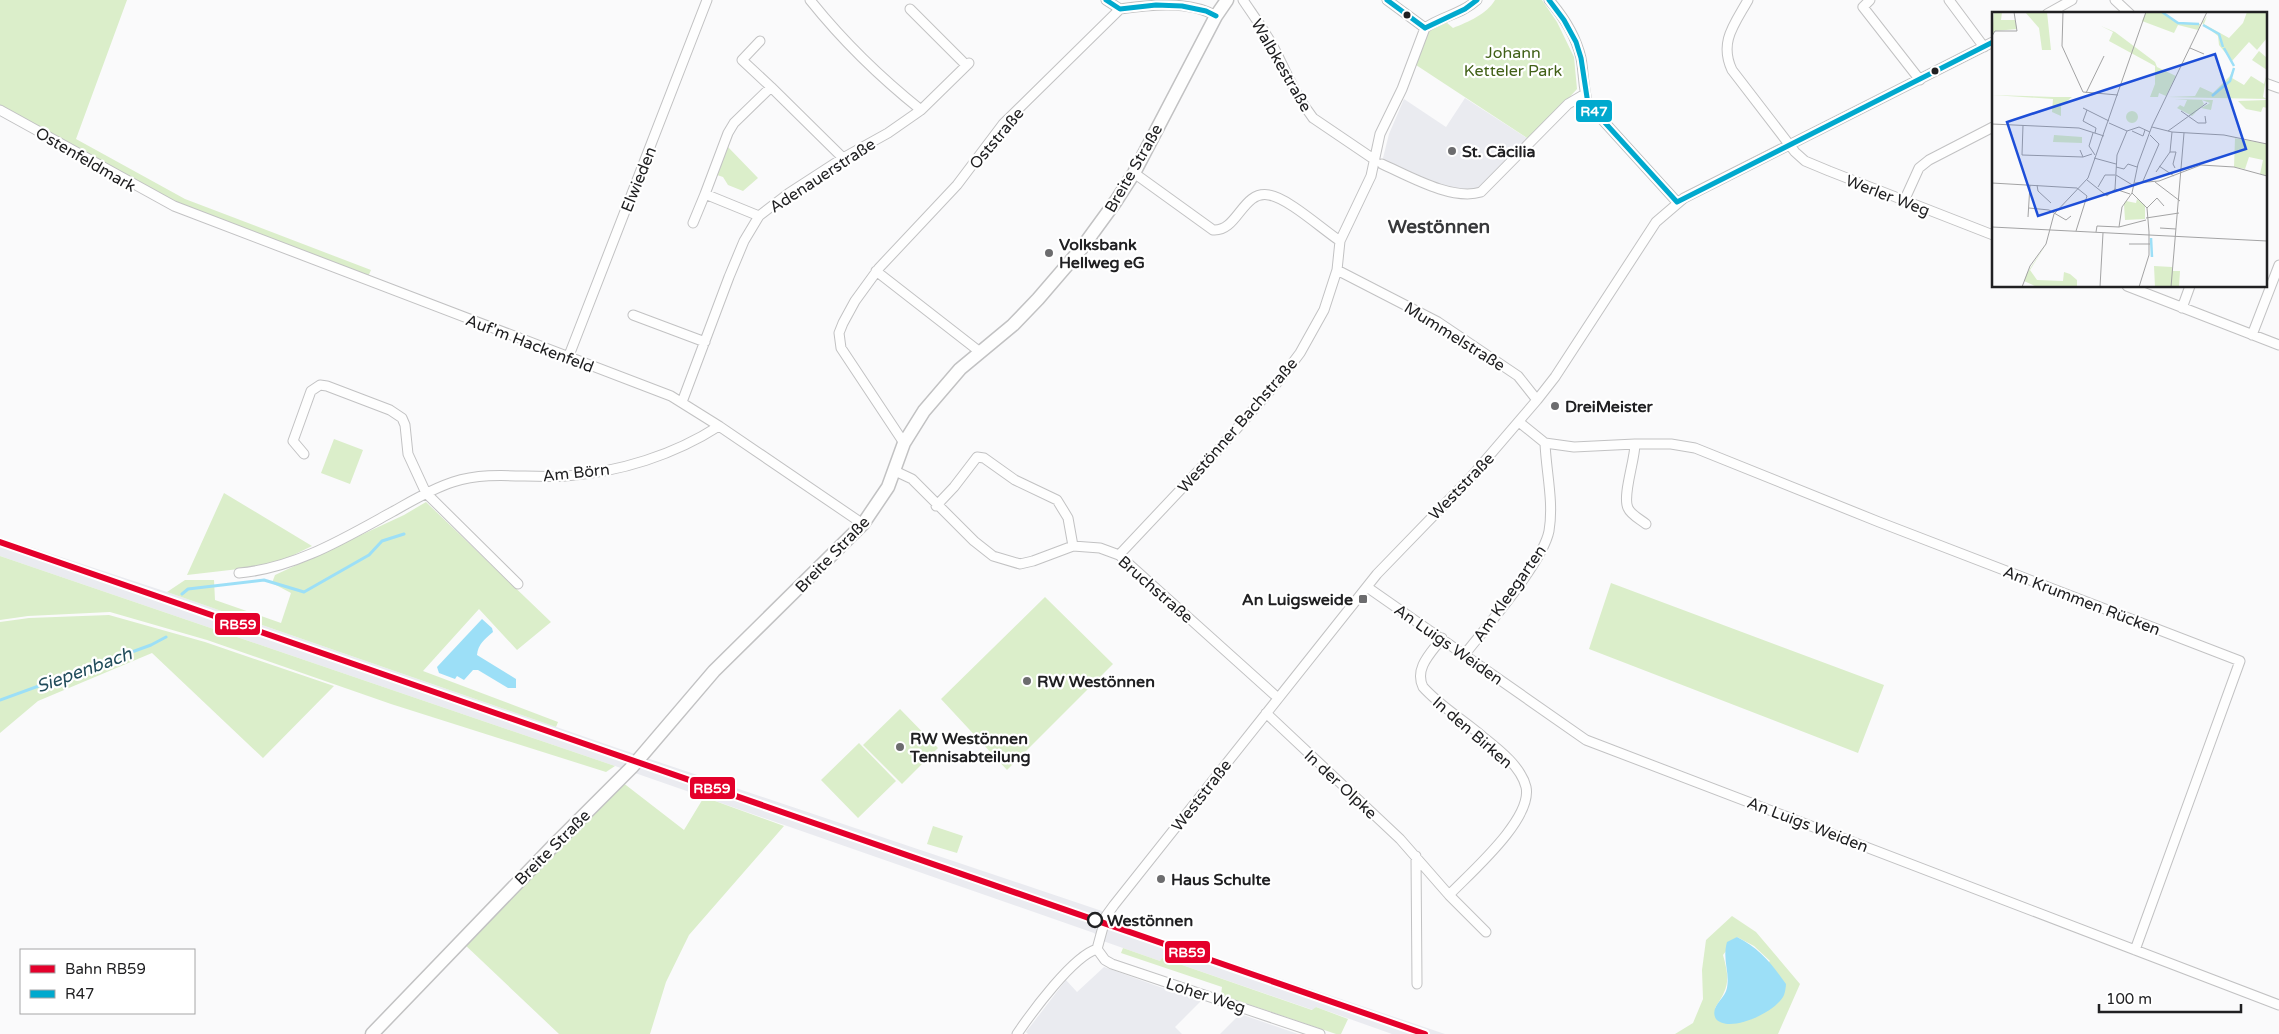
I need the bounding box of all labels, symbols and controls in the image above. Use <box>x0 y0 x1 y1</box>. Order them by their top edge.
unlabelled marker <box>1402 10 1412 20</box>
inset map <box>1992 12 2266 288</box>
street label: Walbkestraße <box>1247 16 1316 115</box>
park label: Johann Ketteler Park <box>1464 43 1563 81</box>
unlabelled marker <box>1930 66 1940 76</box>
line badge: R47 <box>1575 99 1613 123</box>
text: R47 <box>1580 103 1608 120</box>
street label: Oststraße <box>965 104 1028 174</box>
street label: Breite Straße <box>1101 121 1167 216</box>
street label: Ostenfeldmark <box>32 123 139 197</box>
street label: Adenauerstraße <box>766 134 879 217</box>
place label: St. Cäcilia <box>1462 142 1536 162</box>
street label: Elwieden <box>617 144 661 215</box>
marker: St. Cäcilia <box>1446 145 1458 157</box>
street label: Werler Weg <box>1843 171 1933 221</box>
district label: Westönnen <box>1388 216 1490 238</box>
place label: Volksbank Hellweg eG <box>1059 235 1145 273</box>
marker: Volksbank Hellweg eG <box>1043 247 1055 259</box>
street label: Mummelstraße <box>1400 298 1509 376</box>
street label: Auf'm Hackenfeld <box>463 310 596 378</box>
street label: Westönner Bachstraße <box>1174 354 1302 497</box>
place label: DreiMeister <box>1565 397 1654 417</box>
marker: DreiMeister <box>1549 400 1561 412</box>
street label: Weststraße <box>1425 449 1499 525</box>
street label: Am Börn <box>542 460 611 486</box>
street label: Breite Straße <box>791 512 874 597</box>
street label: Am Kleegarten <box>1469 541 1551 646</box>
street label: Bruchstraße <box>1114 552 1197 628</box>
street label: Am Krummen Rücken <box>2000 562 2163 640</box>
place label: An Luigsweide <box>1242 590 1353 610</box>
marker: An Luigsweide <box>1357 593 1369 605</box>
street label: An Luigs Weiden <box>1390 600 1507 690</box>
line badge: RB59 <box>214 612 261 636</box>
text: RB59 <box>219 616 257 633</box>
water label: Siepenbach <box>33 642 136 697</box>
place label: RW Westönnen <box>1037 672 1155 692</box>
marker: RW Westönnen <box>1021 675 1033 687</box>
street label: In den Birken <box>1428 692 1517 773</box>
place label: RW Westönnen Tennisabteilung <box>909 729 1031 767</box>
marker: RW Westönnen Tennisabteilung <box>894 741 906 753</box>
street label: In der Olpke <box>1300 746 1381 824</box>
street label: Weststraße <box>1167 756 1236 836</box>
line badge: RB59 <box>689 776 736 800</box>
text: RB59 <box>693 780 731 797</box>
street label: An Luigs Weiden <box>1744 793 1871 857</box>
street label: Breite Straße <box>511 806 595 890</box>
place label: Haus Schulte <box>1171 870 1270 890</box>
marker: Haus Schulte <box>1155 873 1167 885</box>
place label: Westönnen <box>1107 911 1193 931</box>
marker: Westönnen <box>1087 912 1103 928</box>
line badge: RB59 <box>1164 940 1211 964</box>
text: RB59 <box>1168 944 1206 961</box>
legend <box>20 949 195 1014</box>
text: Bahn RB59 <box>65 960 146 978</box>
street label: Loher Weg <box>1163 974 1248 1018</box>
scale bar <box>2099 982 2242 1014</box>
text: R47 <box>65 985 95 1003</box>
text: 100 m <box>2106 990 2152 1008</box>

